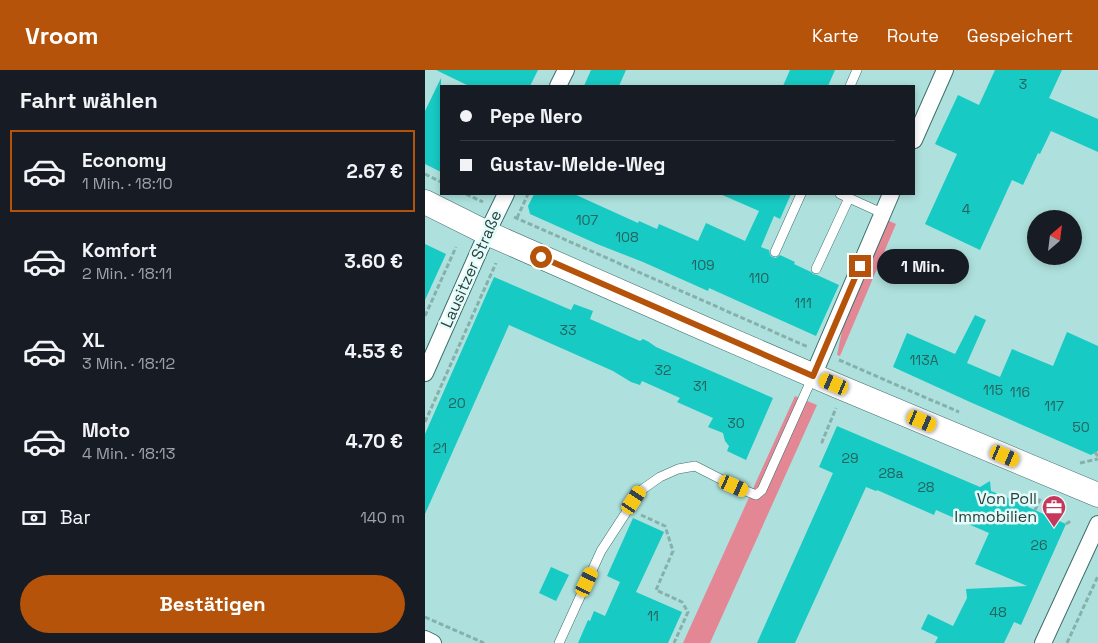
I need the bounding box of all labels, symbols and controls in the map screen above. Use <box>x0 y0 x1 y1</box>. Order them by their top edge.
text: Vroom <box>25 20 99 51</box>
text: Karte <box>812 24 859 47</box>
text: Route <box>887 24 939 47</box>
text: Gespeichert <box>967 24 1073 47</box>
house number: 3 <box>1019 75 1027 93</box>
text: Fahrt wählen <box>20 86 158 114</box>
text: Pepe Nero <box>490 104 583 129</box>
text: Economy <box>82 148 166 173</box>
icon: car <box>22 149 67 194</box>
text: Gustav-Melde-Weg <box>490 152 665 177</box>
text: 2.67 € <box>347 159 403 184</box>
text: 1 Min. · 18:10 <box>82 173 173 194</box>
house number: 4 <box>962 200 971 218</box>
street label: Lausitzer Straße <box>436 207 506 331</box>
north arrow <box>1027 210 1083 265</box>
map controls <box>1027 210 1082 265</box>
house number: 107 <box>576 211 598 229</box>
house number: 108 <box>615 228 639 246</box>
text: Komfort <box>82 238 157 263</box>
icon: car <box>22 239 67 284</box>
route start <box>530 246 552 268</box>
callout: 1 Min. <box>877 248 970 284</box>
text: 3.60 € <box>344 249 403 274</box>
route end <box>849 255 871 277</box>
house number: 109 <box>691 256 715 274</box>
text: 1 Min. <box>901 256 945 277</box>
text: 2 Min. · 18:11 <box>82 263 172 284</box>
house number: 110 <box>749 269 769 287</box>
house number: 111 <box>794 294 812 312</box>
house number: 33 <box>560 321 576 339</box>
text: XL <box>82 328 105 353</box>
icon: car <box>22 329 67 374</box>
text: 4.53 € <box>345 339 403 364</box>
house number: 113A <box>910 351 939 369</box>
text: 3 Min. · 18:12 <box>82 353 175 374</box>
house number: 32 <box>655 361 671 379</box>
car <box>817 371 850 397</box>
house number: 31 <box>693 377 707 395</box>
house number: 115 <box>983 381 1003 399</box>
house number: 116 <box>1010 383 1030 401</box>
house number: 20 <box>448 394 466 412</box>
house number: 117 <box>1044 397 1064 415</box>
car <box>905 408 938 434</box>
house number: 30 <box>727 414 745 432</box>
text: Moto <box>82 418 130 443</box>
house number: 50 <box>1072 418 1090 436</box>
icon: car <box>22 419 67 464</box>
text: 4.70 € <box>345 429 403 454</box>
house number: 21 <box>433 439 447 457</box>
text: 4 Min. · 18:13 <box>82 443 175 464</box>
car <box>988 443 1021 469</box>
house number: 29 <box>842 449 858 467</box>
house number: 28a <box>878 464 904 482</box>
car <box>717 473 750 499</box>
house number: 28 <box>917 478 935 496</box>
car <box>619 483 648 517</box>
place label: Von Poll Immobilien <box>954 488 1037 527</box>
office icon: Von Poll Immobilien <box>1041 494 1067 528</box>
icon: cash <box>20 504 48 532</box>
text: Bar <box>60 505 91 530</box>
text: 140 m <box>360 507 405 528</box>
house number: 26 <box>1030 536 1048 554</box>
car <box>573 565 600 599</box>
button: Bestätigen <box>20 575 405 633</box>
house number: 48 <box>989 603 1007 621</box>
house number: 11 <box>647 607 659 625</box>

